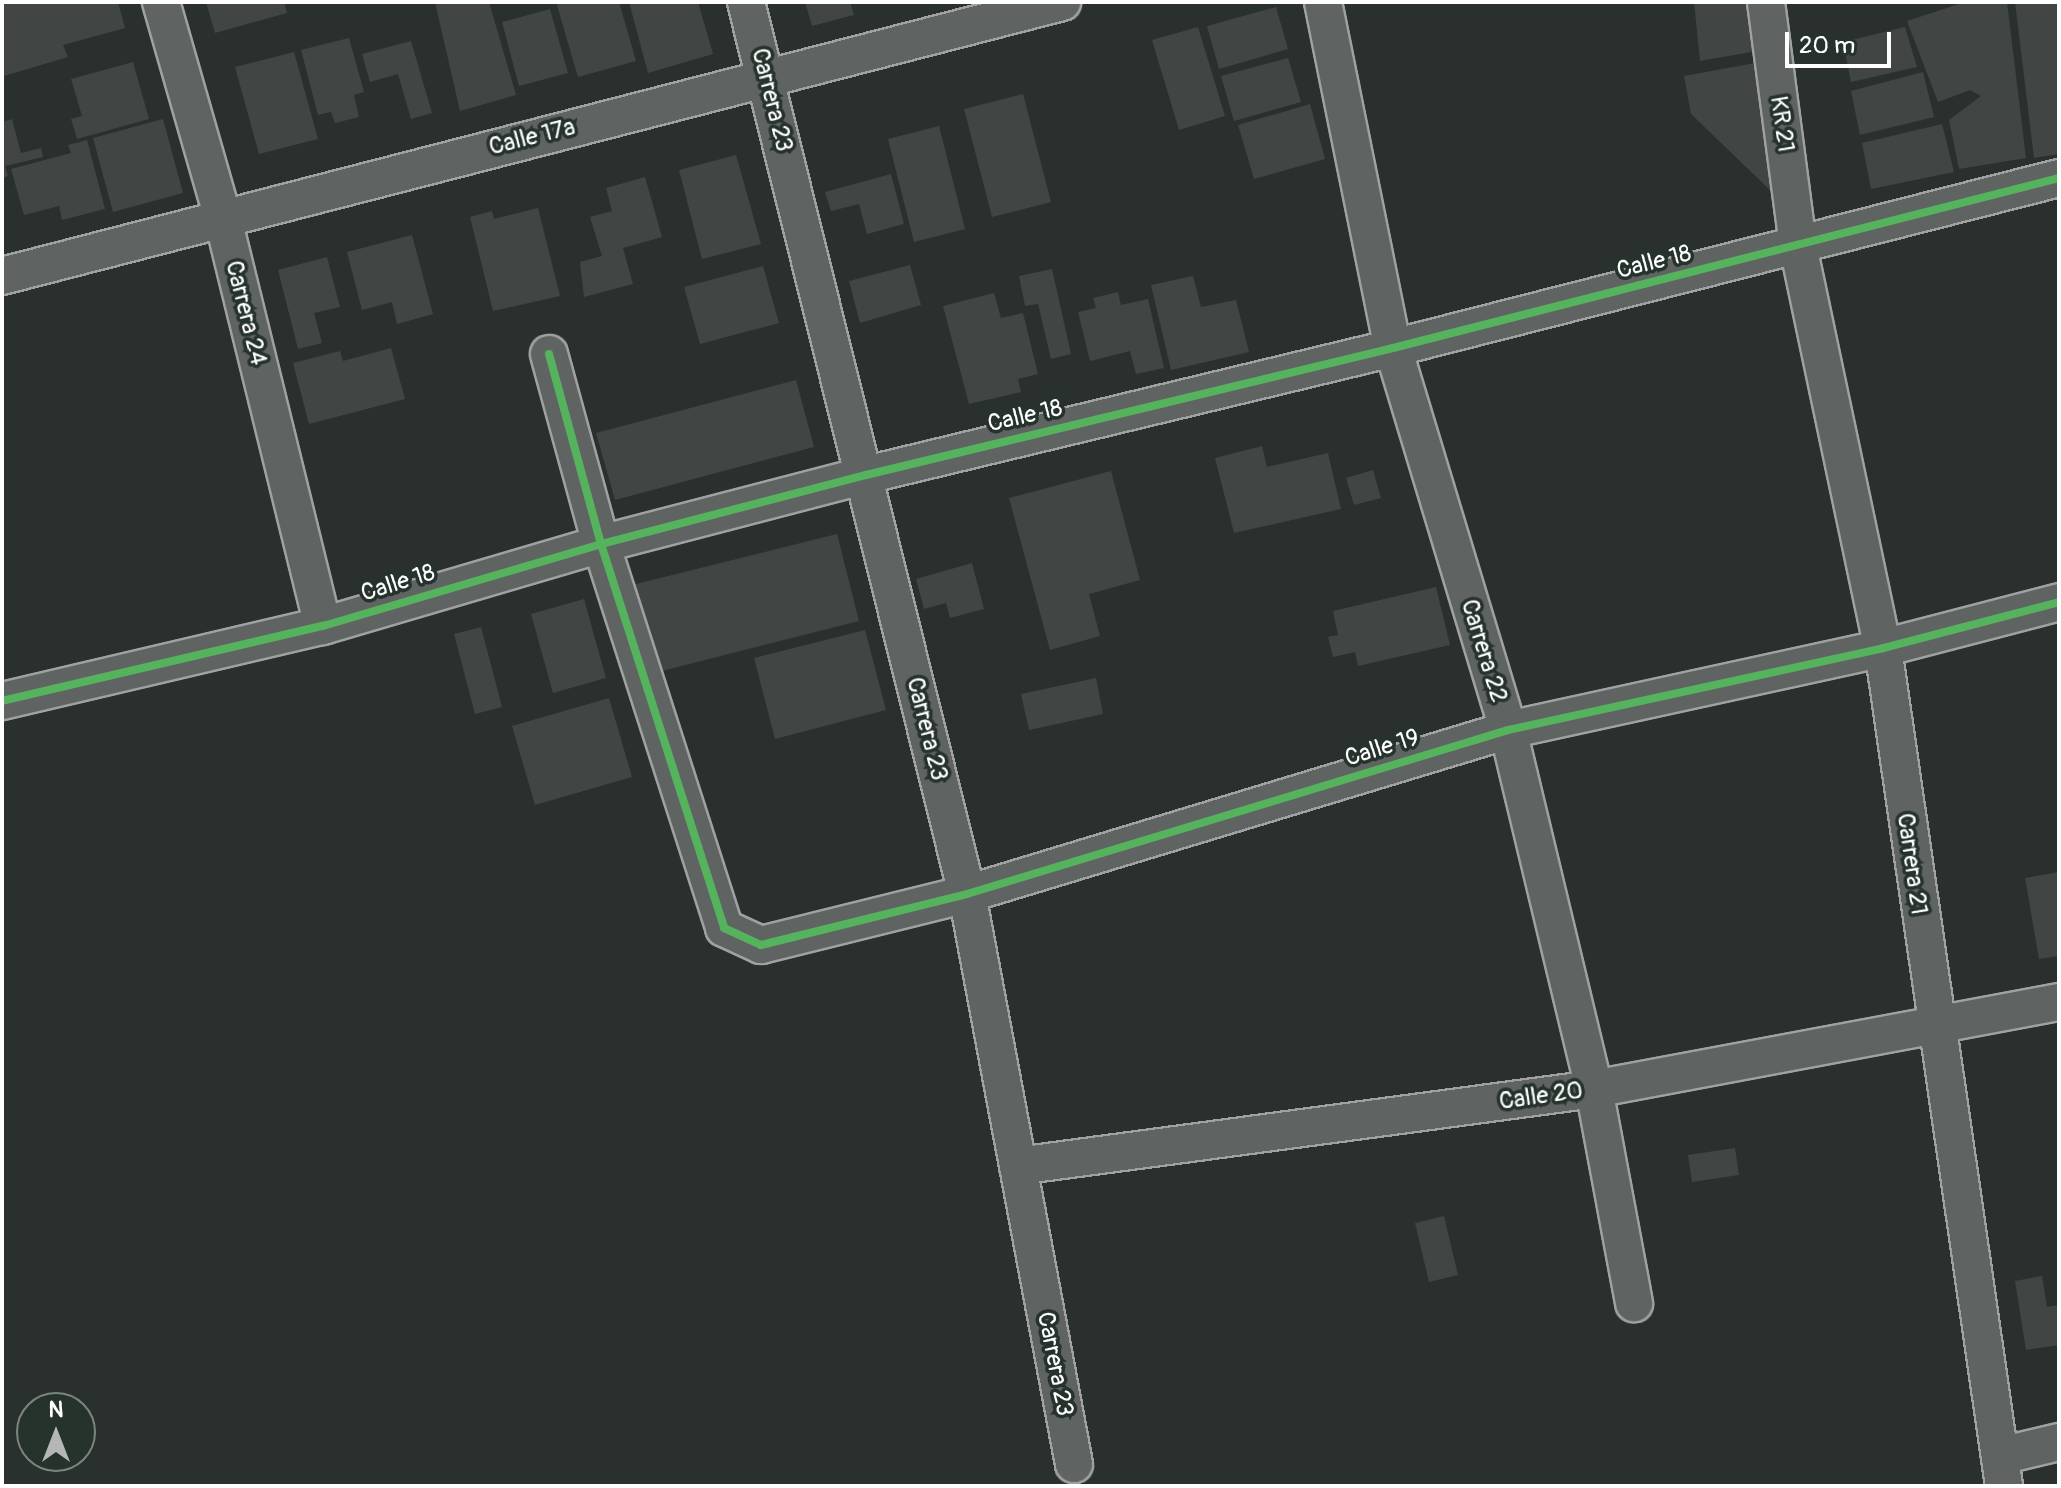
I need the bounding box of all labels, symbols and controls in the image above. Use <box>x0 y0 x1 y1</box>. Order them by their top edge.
scale bar <box>1789 16 1895 66</box>
text: 20 m <box>1799 31 1855 60</box>
street label: Carrera 23 <box>745 45 799 155</box>
street label: KR 21 <box>1764 94 1800 154</box>
street label: Calle 17a <box>486 112 578 162</box>
street label: Calle 18 <box>1614 239 1694 285</box>
street label: Carrera 24 <box>219 258 273 368</box>
street label: Calle 18 <box>985 393 1065 439</box>
street label: Calle 18 <box>357 558 439 608</box>
street label: Carrera 22 <box>1455 596 1513 706</box>
street label: Carrera 23 <box>900 674 954 784</box>
street label: Calle 19 <box>1341 723 1423 773</box>
street label: Carrera 21 <box>1891 811 1933 917</box>
street label: Calle 20 <box>1497 1076 1585 1116</box>
street label: Carrera 23 <box>1031 1309 1079 1419</box>
north arrow <box>16 1392 96 1472</box>
text: N <box>49 1396 63 1424</box>

